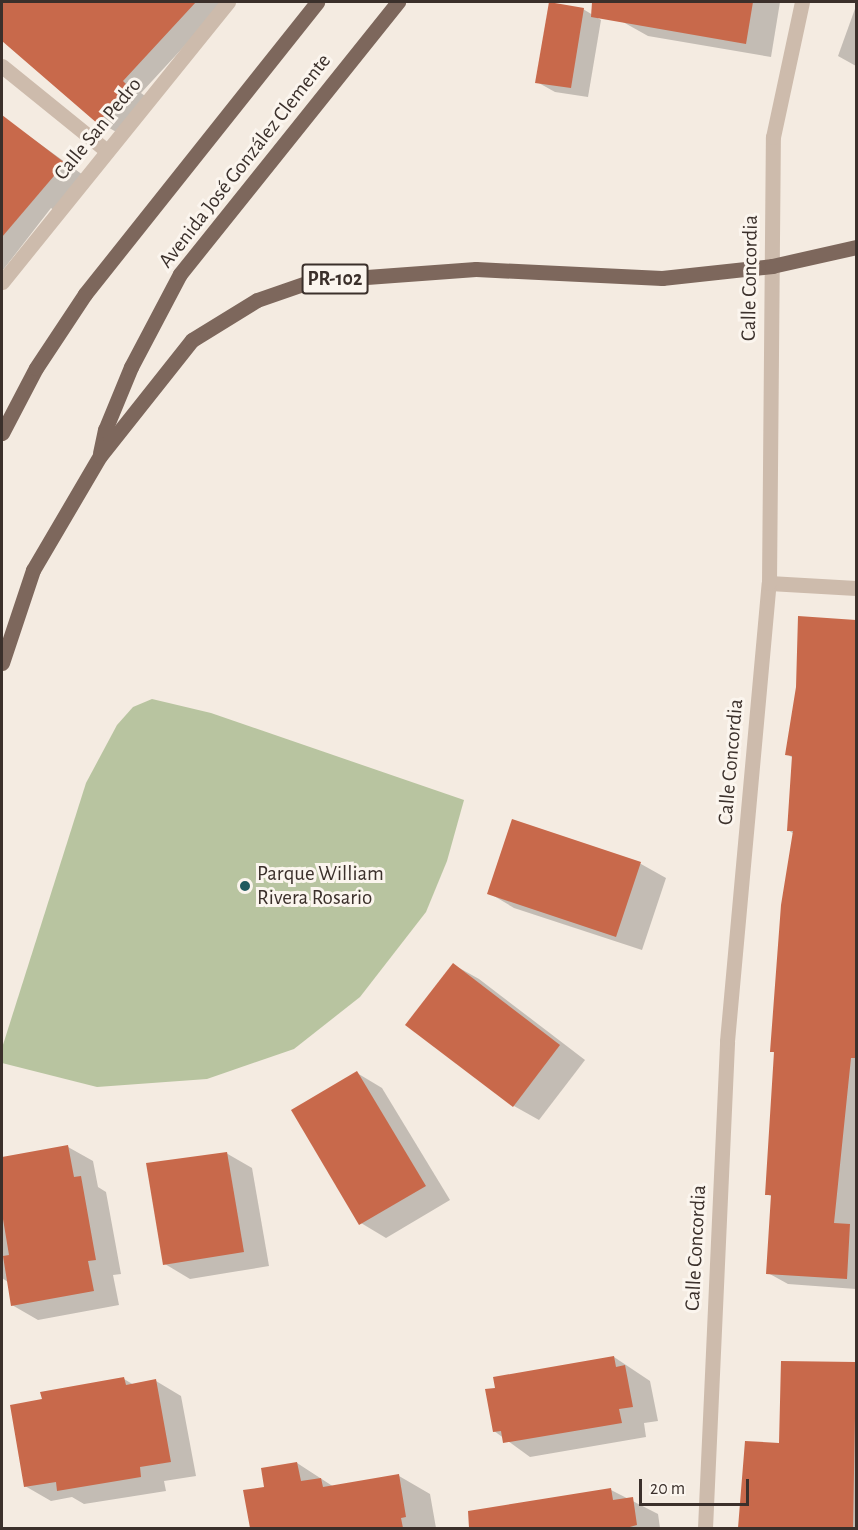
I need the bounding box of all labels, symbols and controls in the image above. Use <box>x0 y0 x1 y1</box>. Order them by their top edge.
street label: Avenida José González Clemente <box>154 49 336 273</box>
street label: Calle San Pedro <box>49 72 147 186</box>
street label: Calle Concordia <box>736 215 764 341</box>
road number: PR-102 <box>300 262 370 296</box>
street label: Calle Concordia <box>713 698 749 826</box>
place label: Parque William Rivera Rosario <box>257 861 384 911</box>
marker: Parque William Rivera Rosario <box>238 879 252 893</box>
street label: Calle Concordia <box>680 1184 712 1312</box>
scale bar <box>642 1467 752 1505</box>
text: 20 m <box>650 1480 685 1498</box>

